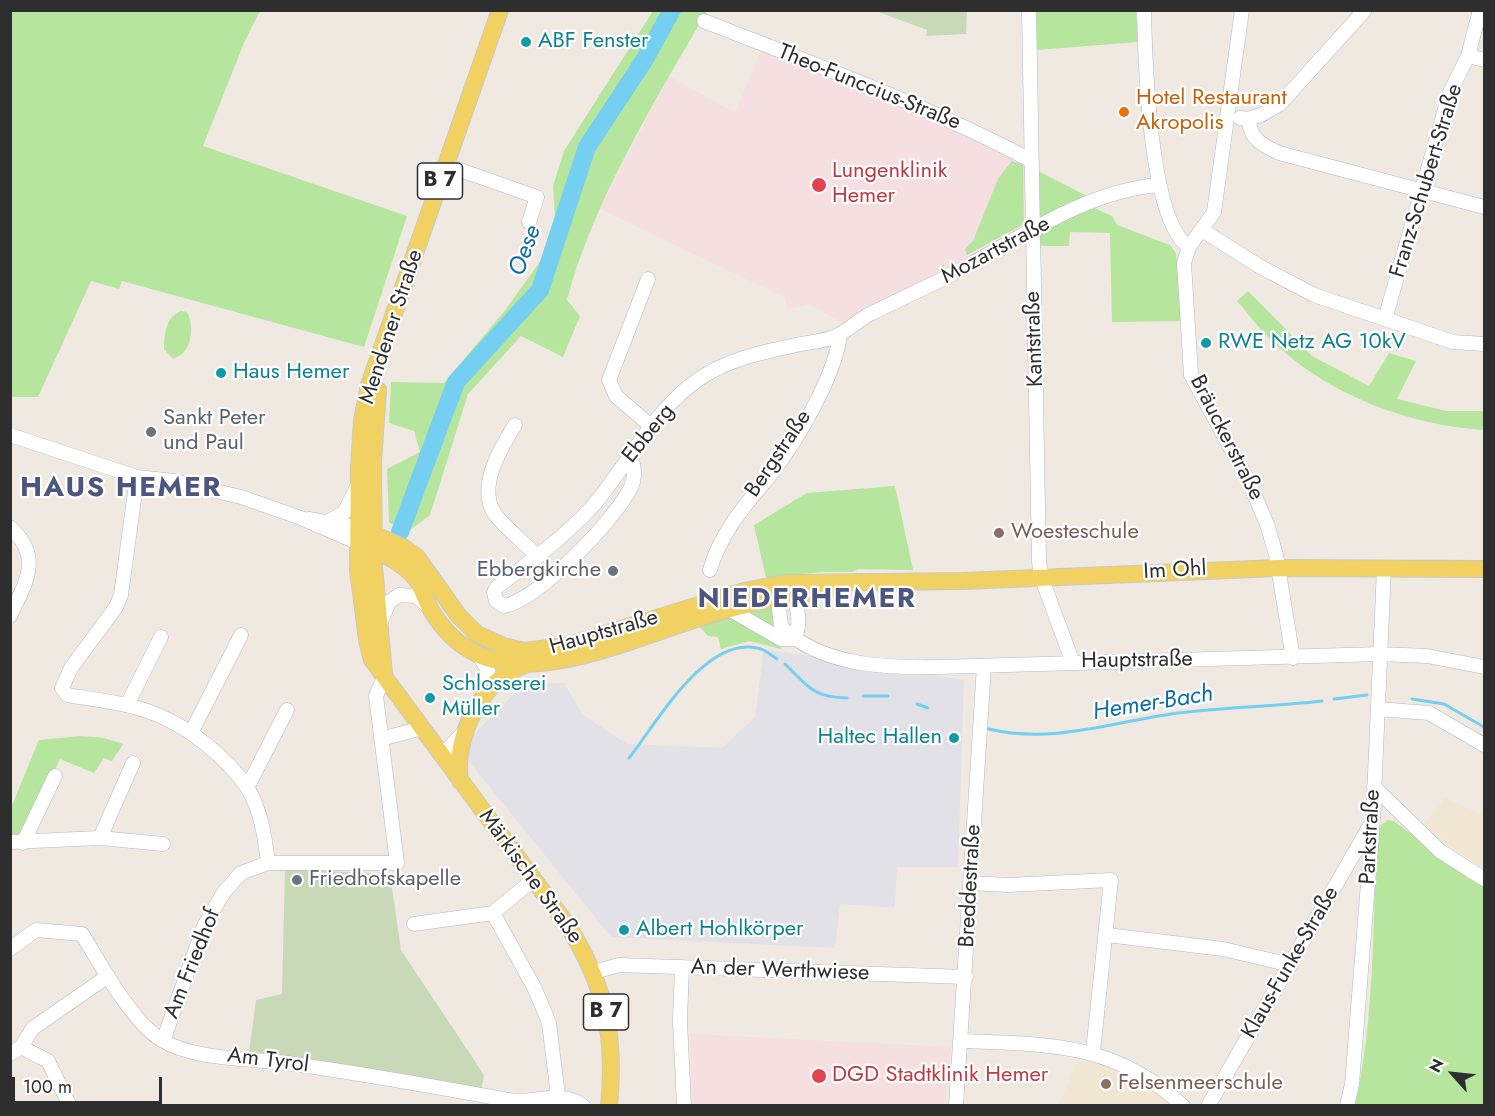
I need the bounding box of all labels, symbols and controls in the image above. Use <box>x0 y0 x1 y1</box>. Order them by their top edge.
place label: ABF Fenster <box>538 29 649 55</box>
marker: ABF Fenster <box>519 35 533 49</box>
street label: Theo-Funccius-Straße <box>774 39 964 137</box>
street label: Franz-Schubert-Straße <box>1385 81 1469 281</box>
place label: Hotel Restaurant Akropolis <box>1136 86 1287 138</box>
marker: Hotel Restaurant Akropolis <box>1117 105 1131 119</box>
place label: Lungenklinik Hemer <box>832 159 947 210</box>
road number: B 7 <box>418 163 462 199</box>
marker: Lungenklinik Hemer <box>810 176 828 194</box>
street label: Mozartstraße <box>937 211 1055 291</box>
water label: Oese <box>504 222 548 280</box>
street label: Mendener Straße <box>355 246 429 408</box>
street label: Kantstraße <box>1020 291 1050 387</box>
place label: RWE Netz AG 10kV <box>1218 330 1406 356</box>
marker: RWE Netz AG 10kV <box>1199 336 1213 350</box>
place label: Haus Hemer <box>233 360 349 386</box>
marker: Haus Hemer <box>214 366 228 380</box>
street label: Bräuckerstraße <box>1183 371 1269 505</box>
street label: Ebberg <box>617 399 681 469</box>
street label: Bergstraße <box>740 405 818 503</box>
place label: Sankt Peter und Paul <box>163 406 266 458</box>
marker: Sankt Peter und Paul <box>144 425 158 439</box>
district label: HAUS HEMER <box>20 472 222 506</box>
place label: Woesteschule <box>1011 520 1139 546</box>
marker: Woesteschule <box>992 526 1006 540</box>
street label: Im Ohl <box>1143 556 1207 586</box>
place label: Ebbergkirche <box>477 558 601 584</box>
marker: Ebbergkirche <box>606 564 620 578</box>
district label: NIEDERHEMER <box>698 583 916 617</box>
street label: Hauptstraße <box>547 605 661 661</box>
street label: Hauptstraße <box>1081 647 1193 675</box>
place label: Schlosserei Müller <box>442 672 547 724</box>
water label: Hemer-Bach <box>1091 680 1215 728</box>
marker: Schlosserei Müller <box>423 691 437 705</box>
place label: Haltec Hallen <box>818 725 942 751</box>
marker: Haltec Hallen <box>947 731 961 745</box>
street label: Parkstraße <box>1355 789 1387 885</box>
street label: Märkische Straße <box>472 805 588 949</box>
street label: Breddestraße <box>955 824 987 948</box>
place label: Friedhofskapelle <box>309 867 461 893</box>
marker: Friedhofskapelle <box>290 873 304 887</box>
street label: Klaus-Funke-Straße <box>1237 882 1345 1044</box>
street label: Am Friedhof <box>159 905 227 1023</box>
place label: Albert Hohlkörper <box>636 917 804 943</box>
marker: Albert Hohlkörper <box>617 923 631 937</box>
street label: An der Werthwiese <box>690 955 870 987</box>
road number: B 7 <box>584 994 628 1030</box>
street label: Am Tyrol <box>226 1043 310 1079</box>
north arrow <box>1423 1044 1483 1104</box>
text: N <box>1423 1055 1450 1076</box>
place label: DGD Stadtklinik Hemer <box>832 1063 1048 1089</box>
scale bar <box>15 1065 165 1103</box>
marker: DGD Stadtklinik Hemer <box>810 1067 828 1085</box>
place label: Felsenmeerschule <box>1118 1071 1283 1097</box>
text: 100 m <box>23 1074 72 1100</box>
marker: Felsenmeerschule <box>1099 1077 1113 1091</box>

